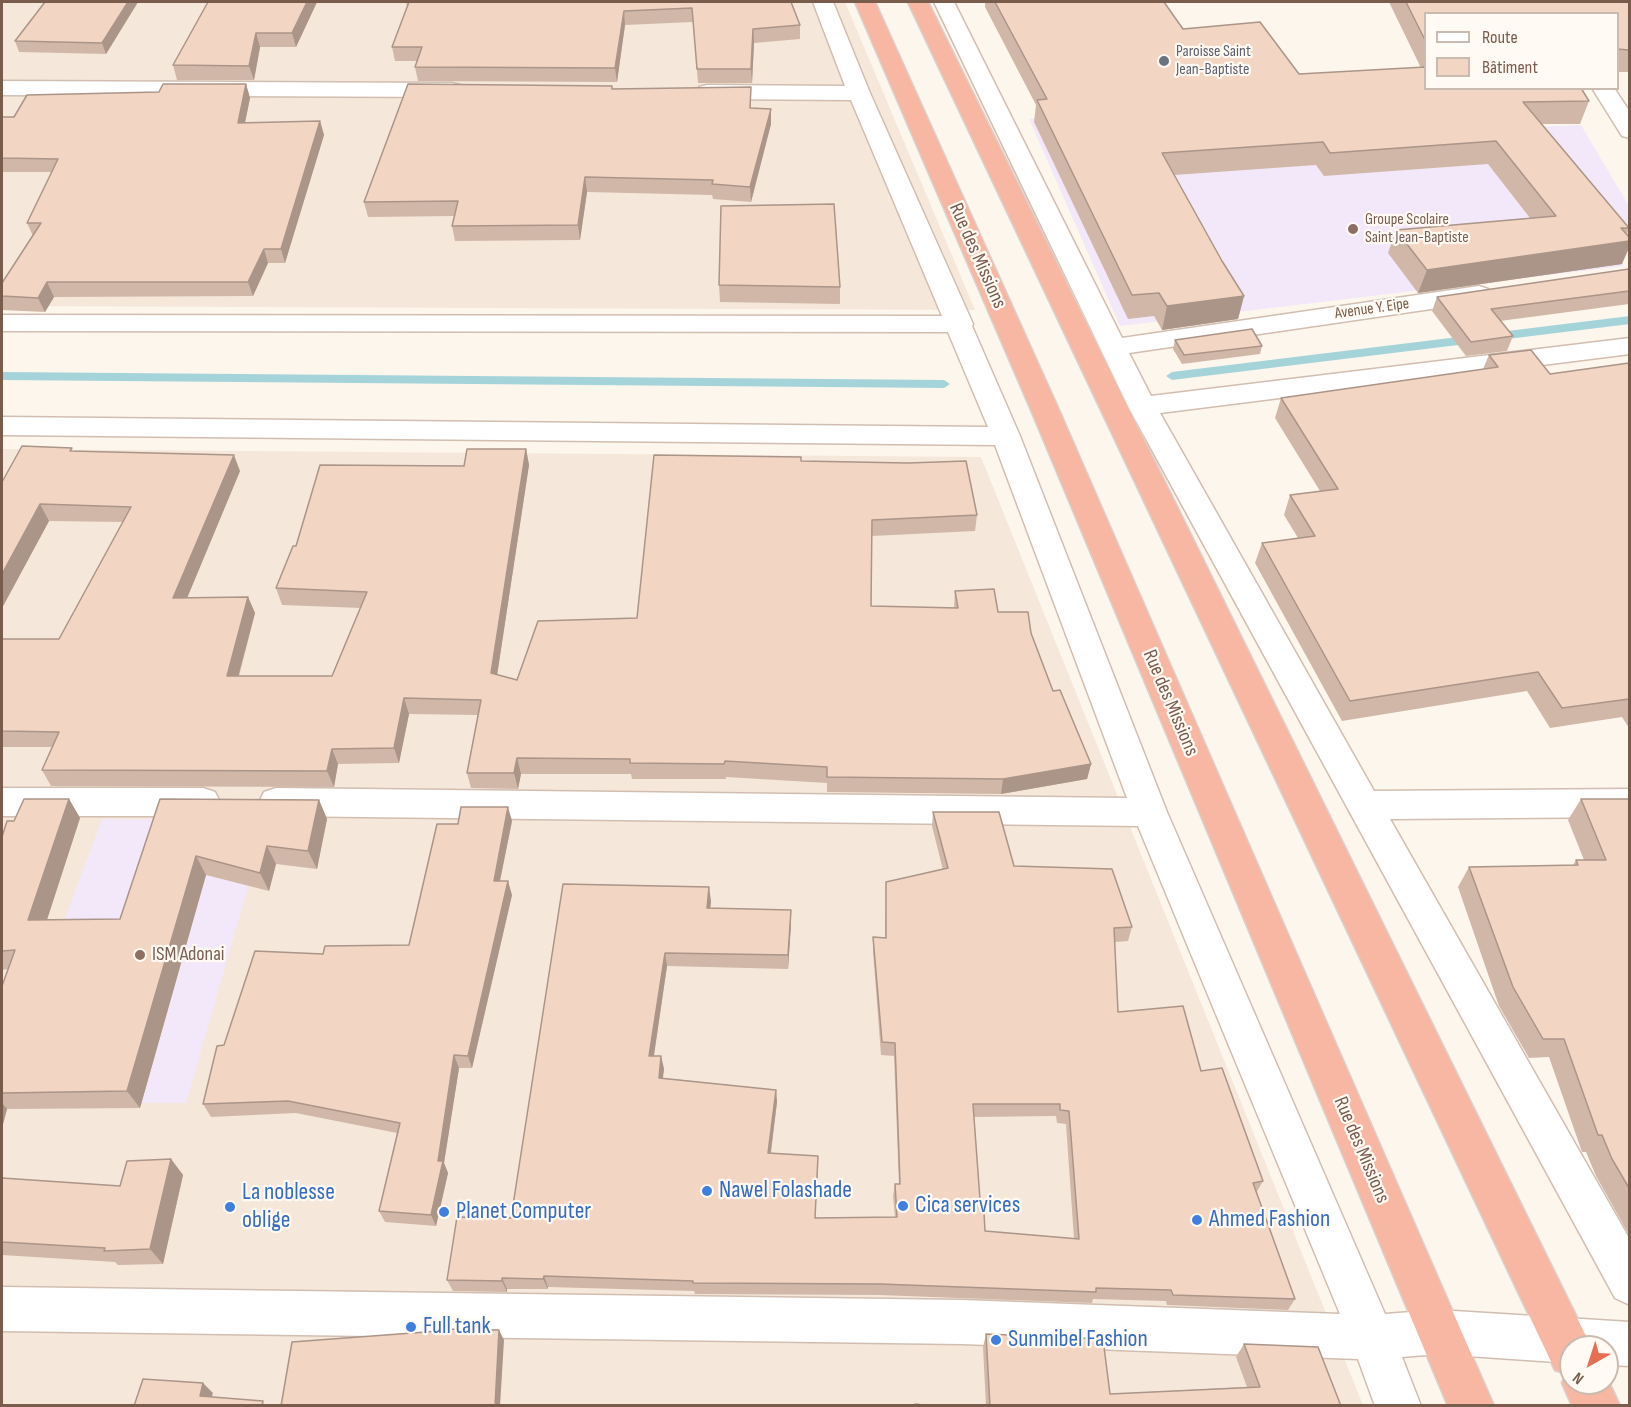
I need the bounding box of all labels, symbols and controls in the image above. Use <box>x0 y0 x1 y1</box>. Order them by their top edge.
legend <box>1424 12 1619 90</box>
text: Route <box>1482 27 1518 48</box>
place label: Paroisse Saint Jean-Baptiste <box>1176 42 1251 80</box>
marker: Paroisse Saint Jean-Baptiste <box>1157 54 1171 68</box>
text: Bâtiment <box>1482 57 1538 78</box>
street label: Rue des Missions <box>943 199 1011 313</box>
place label: Groupe Scolaire Saint Jean-Baptiste <box>1365 210 1469 248</box>
marker: Groupe Scolaire Saint Jean-Baptiste <box>1346 222 1360 236</box>
street label: Avenue Y. Eipe <box>1334 294 1410 324</box>
street label: Rue des Missions <box>1137 646 1203 760</box>
place label: ISM Adonai <box>152 943 225 967</box>
marker: ISM Adonai <box>133 948 147 962</box>
street label: Rue des Missions <box>1328 1093 1394 1207</box>
place label: Nawel Folashade <box>719 1177 852 1205</box>
place label: La noblesse oblige <box>242 1179 335 1235</box>
marker: Nawel Folashade <box>700 1184 714 1198</box>
place label: Cica services <box>915 1192 1020 1220</box>
place label: Planet Computer <box>456 1198 591 1226</box>
marker: Cica services <box>896 1199 910 1213</box>
marker: La noblesse oblige <box>223 1200 237 1214</box>
marker: Planet Computer <box>437 1205 451 1219</box>
place label: Ahmed Fashion <box>1209 1206 1330 1234</box>
marker: Ahmed Fashion <box>1190 1213 1204 1227</box>
place label: Full tank <box>423 1313 491 1341</box>
marker: Full tank <box>404 1320 418 1334</box>
place label: Sunmibel Fashion <box>1008 1326 1148 1354</box>
marker: Sunmibel Fashion <box>989 1333 1003 1347</box>
north arrow <box>1559 1335 1619 1395</box>
text: N <box>1569 1368 1588 1388</box>

